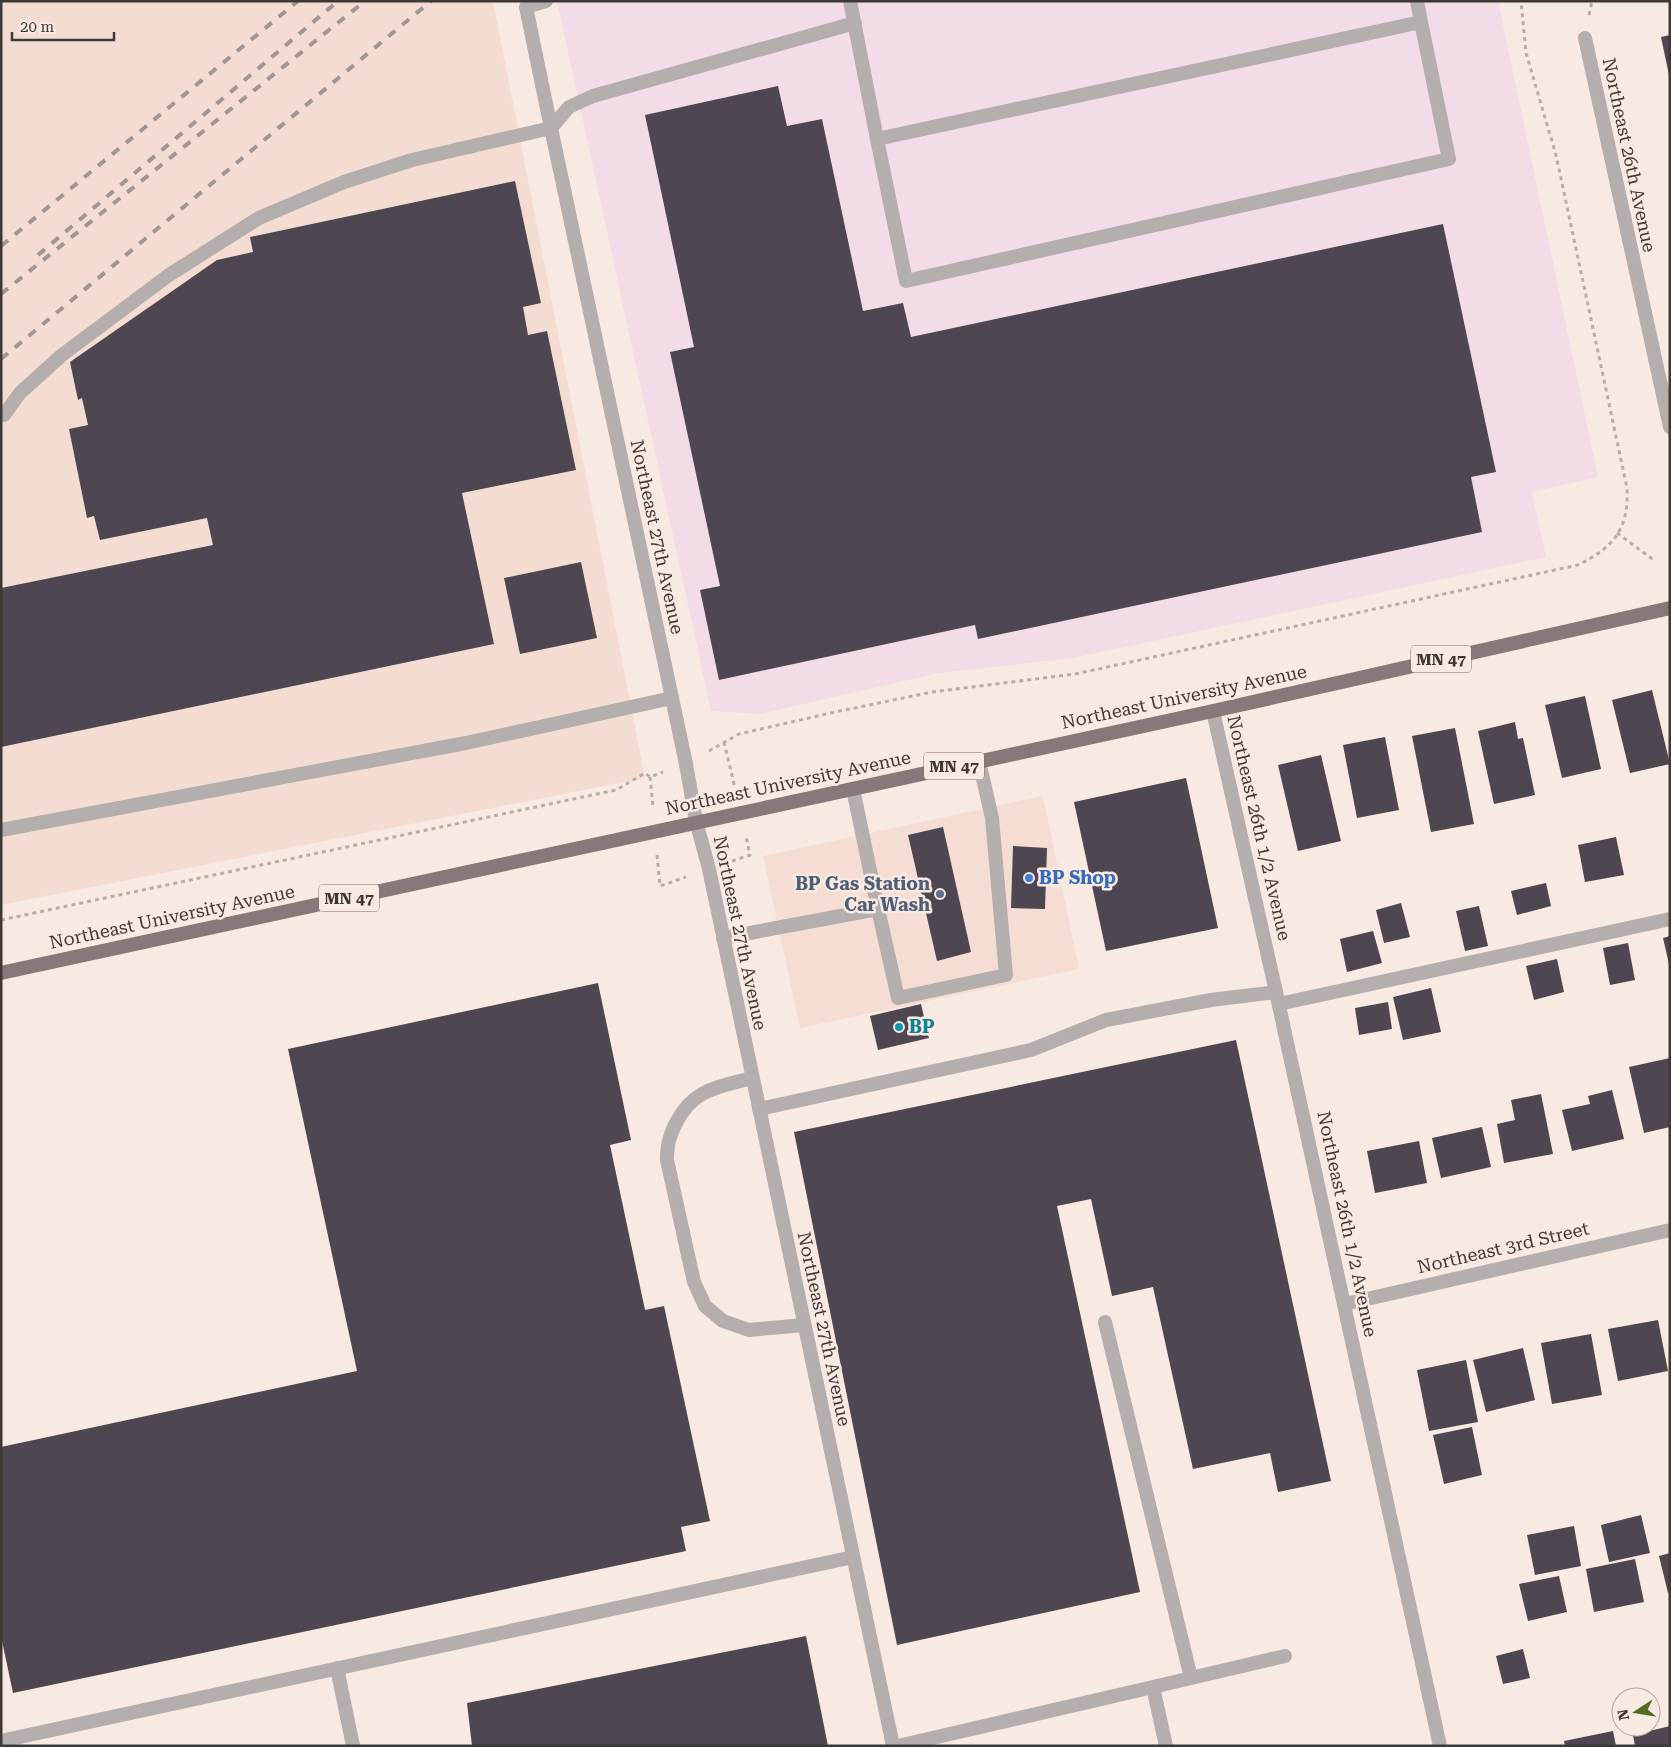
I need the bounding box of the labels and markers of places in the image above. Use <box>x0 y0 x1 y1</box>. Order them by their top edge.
place label: BP Shop <box>1039 867 1116 888</box>
marker: BP Shop <box>1023 872 1035 884</box>
place label: BP Gas Station Car Wash <box>795 873 930 915</box>
marker: BP Gas Station Car Wash <box>934 888 946 900</box>
place label: BP <box>909 1016 935 1037</box>
marker: BP <box>893 1021 905 1033</box>

